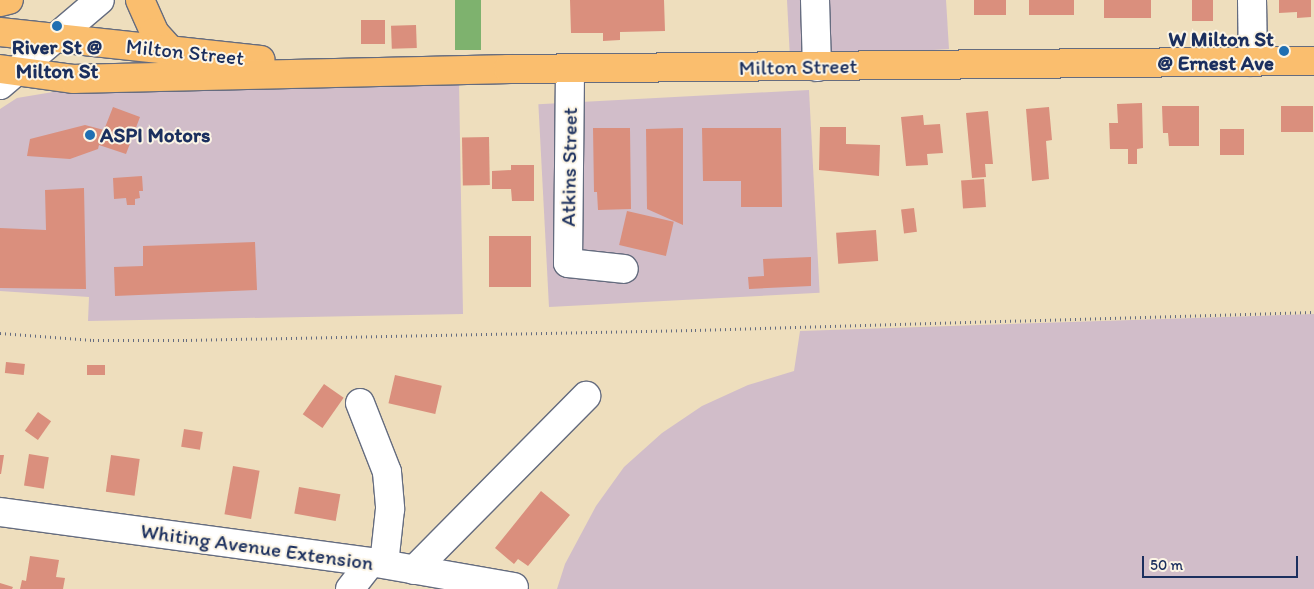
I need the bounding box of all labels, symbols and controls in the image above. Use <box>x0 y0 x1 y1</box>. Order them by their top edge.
marker: River St @ Milton St <box>51 20 63 32</box>
place label: W Milton St @ Ernest Ave <box>1158 26 1274 76</box>
street label: Milton Street <box>125 33 245 71</box>
place label: River St @ Milton St <box>12 34 102 84</box>
marker: W Milton St @ Ernest Ave <box>1278 45 1290 57</box>
street label: Milton Street <box>739 53 857 81</box>
street label: Atkins Street <box>555 107 583 227</box>
place label: ASPI Motors <box>100 122 211 148</box>
marker: ASPI Motors <box>84 129 96 141</box>
street label: Whiting Avenue Extension <box>140 518 374 576</box>
scale bar <box>1144 546 1300 578</box>
text: 50 m <box>1150 556 1183 574</box>

